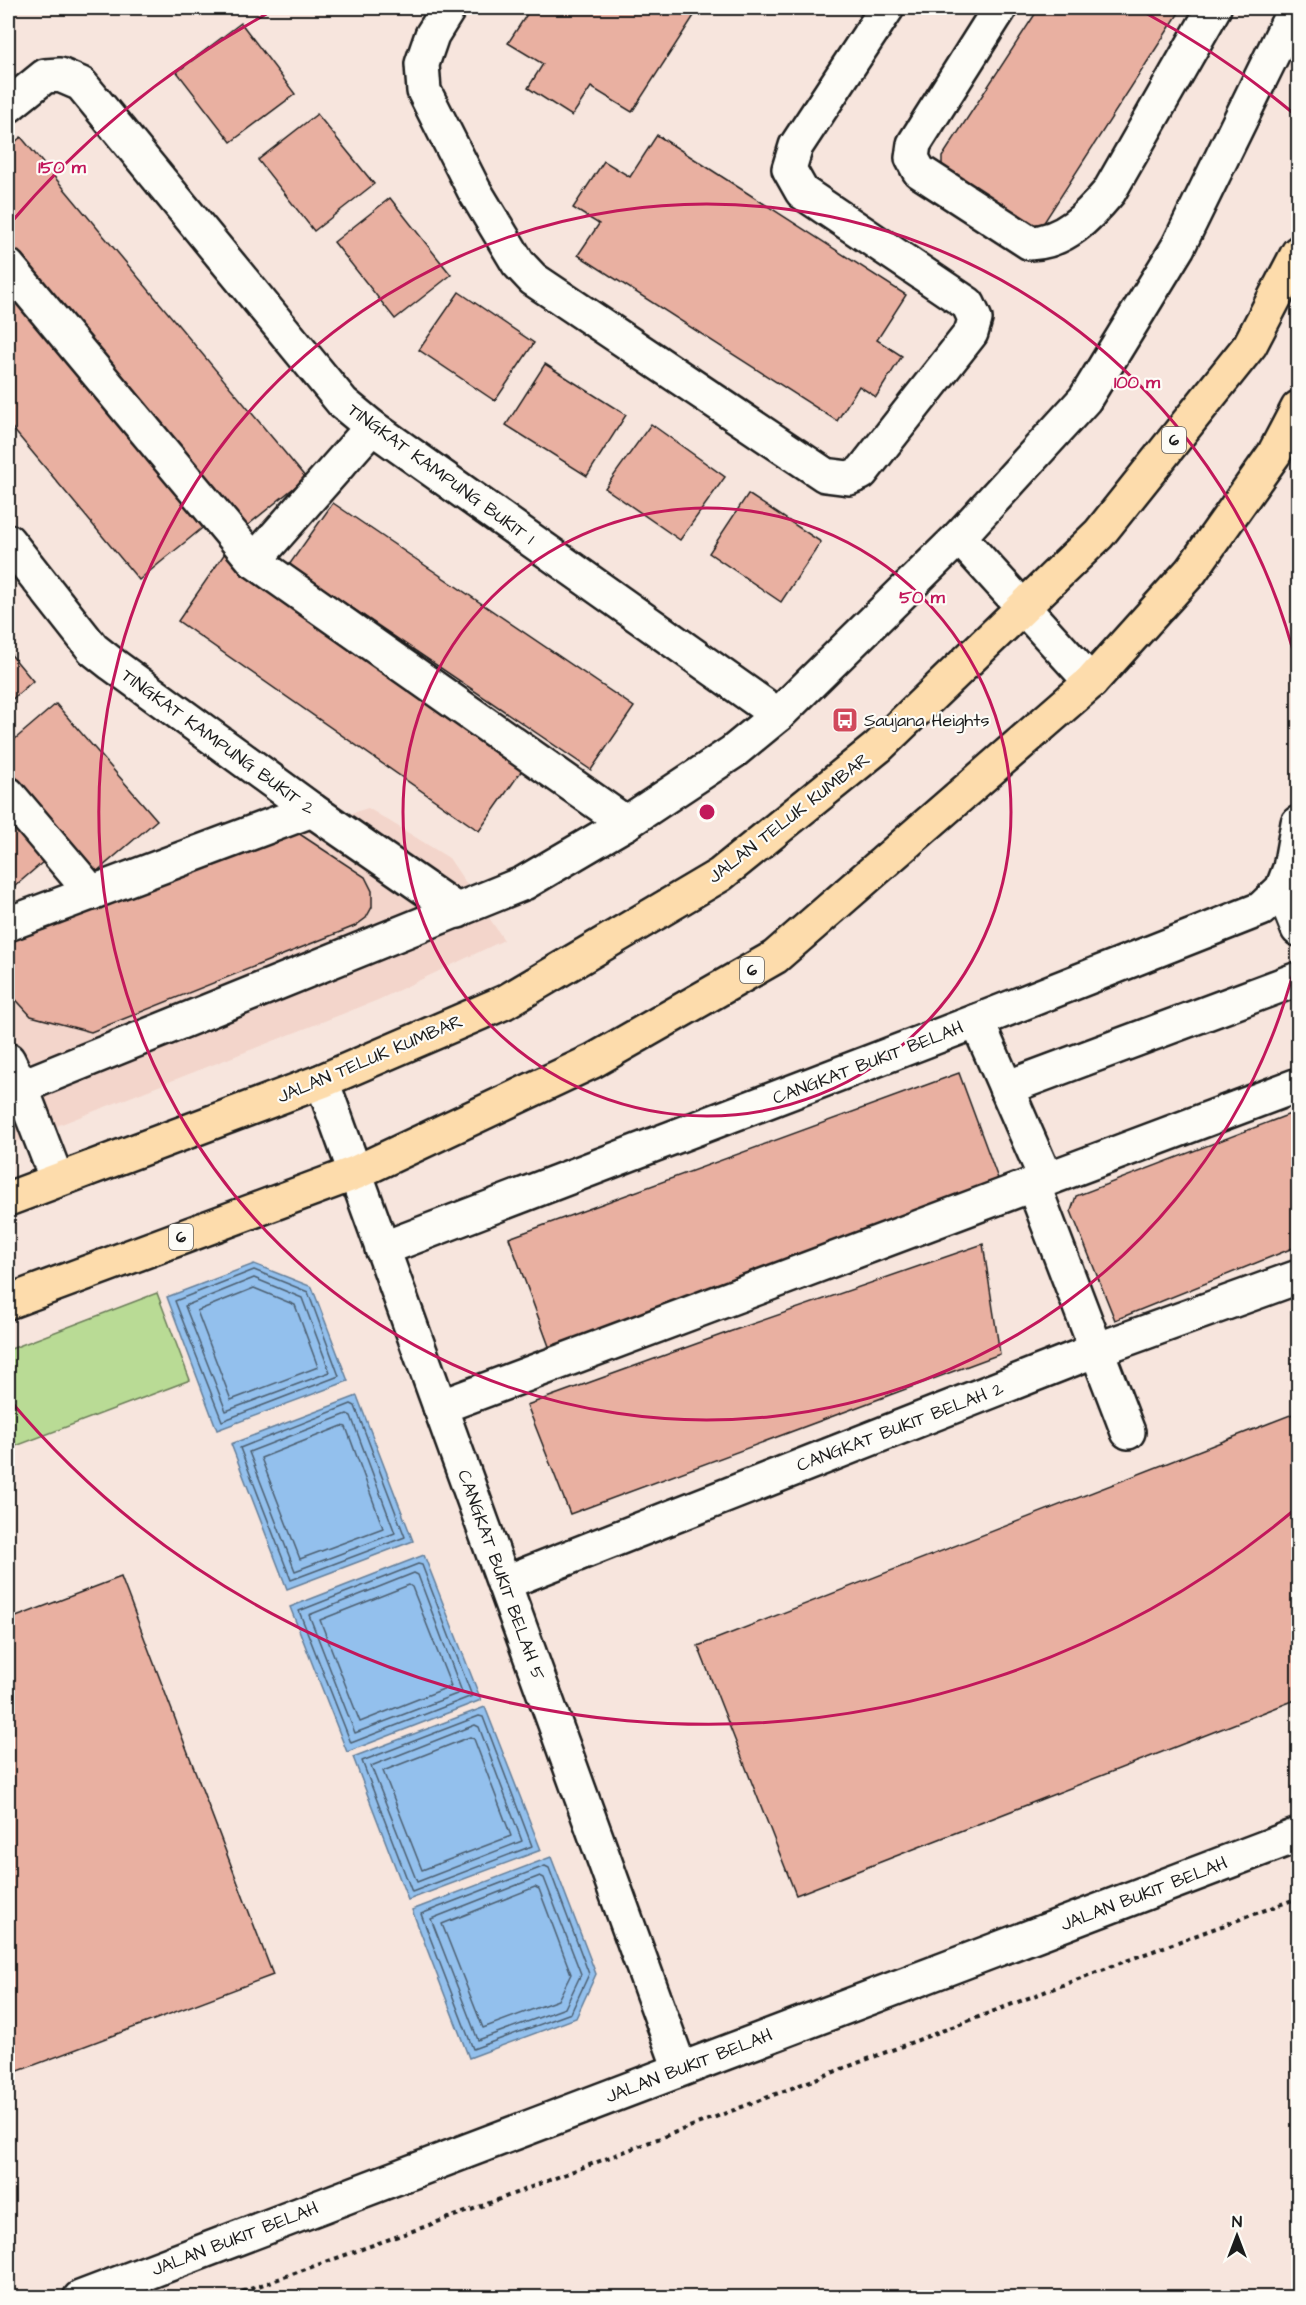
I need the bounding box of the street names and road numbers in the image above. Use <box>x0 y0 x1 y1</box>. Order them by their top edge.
street label: TINGKAT KAMPUNG BUKIT 1 <box>342 398 540 550</box>
road number: 6 <box>1162 427 1186 453</box>
street label: TINGKAT KAMPUNG BUKIT 2 <box>116 663 320 821</box>
street label: JALAN TELUK KUMBAR <box>703 747 875 889</box>
road number: 6 <box>740 957 764 983</box>
street label: JALAN TELUK KUMBAR <box>273 1009 467 1109</box>
street label: CANGKAT BUKIT BELAH <box>769 1015 967 1111</box>
road number: 6 <box>169 1224 193 1250</box>
street label: CANGKAT BUKIT BELAH 2 <box>793 1376 1008 1478</box>
street label: CANGKAT BUKIT BELAH 5 <box>451 1466 551 1684</box>
street label: JALAN BUKIT BELAH <box>1057 1851 1231 1937</box>
street label: JALAN BUKIT BELAH <box>602 2023 776 2109</box>
street label: JALAN BUKIT BELAH <box>148 2196 322 2282</box>

